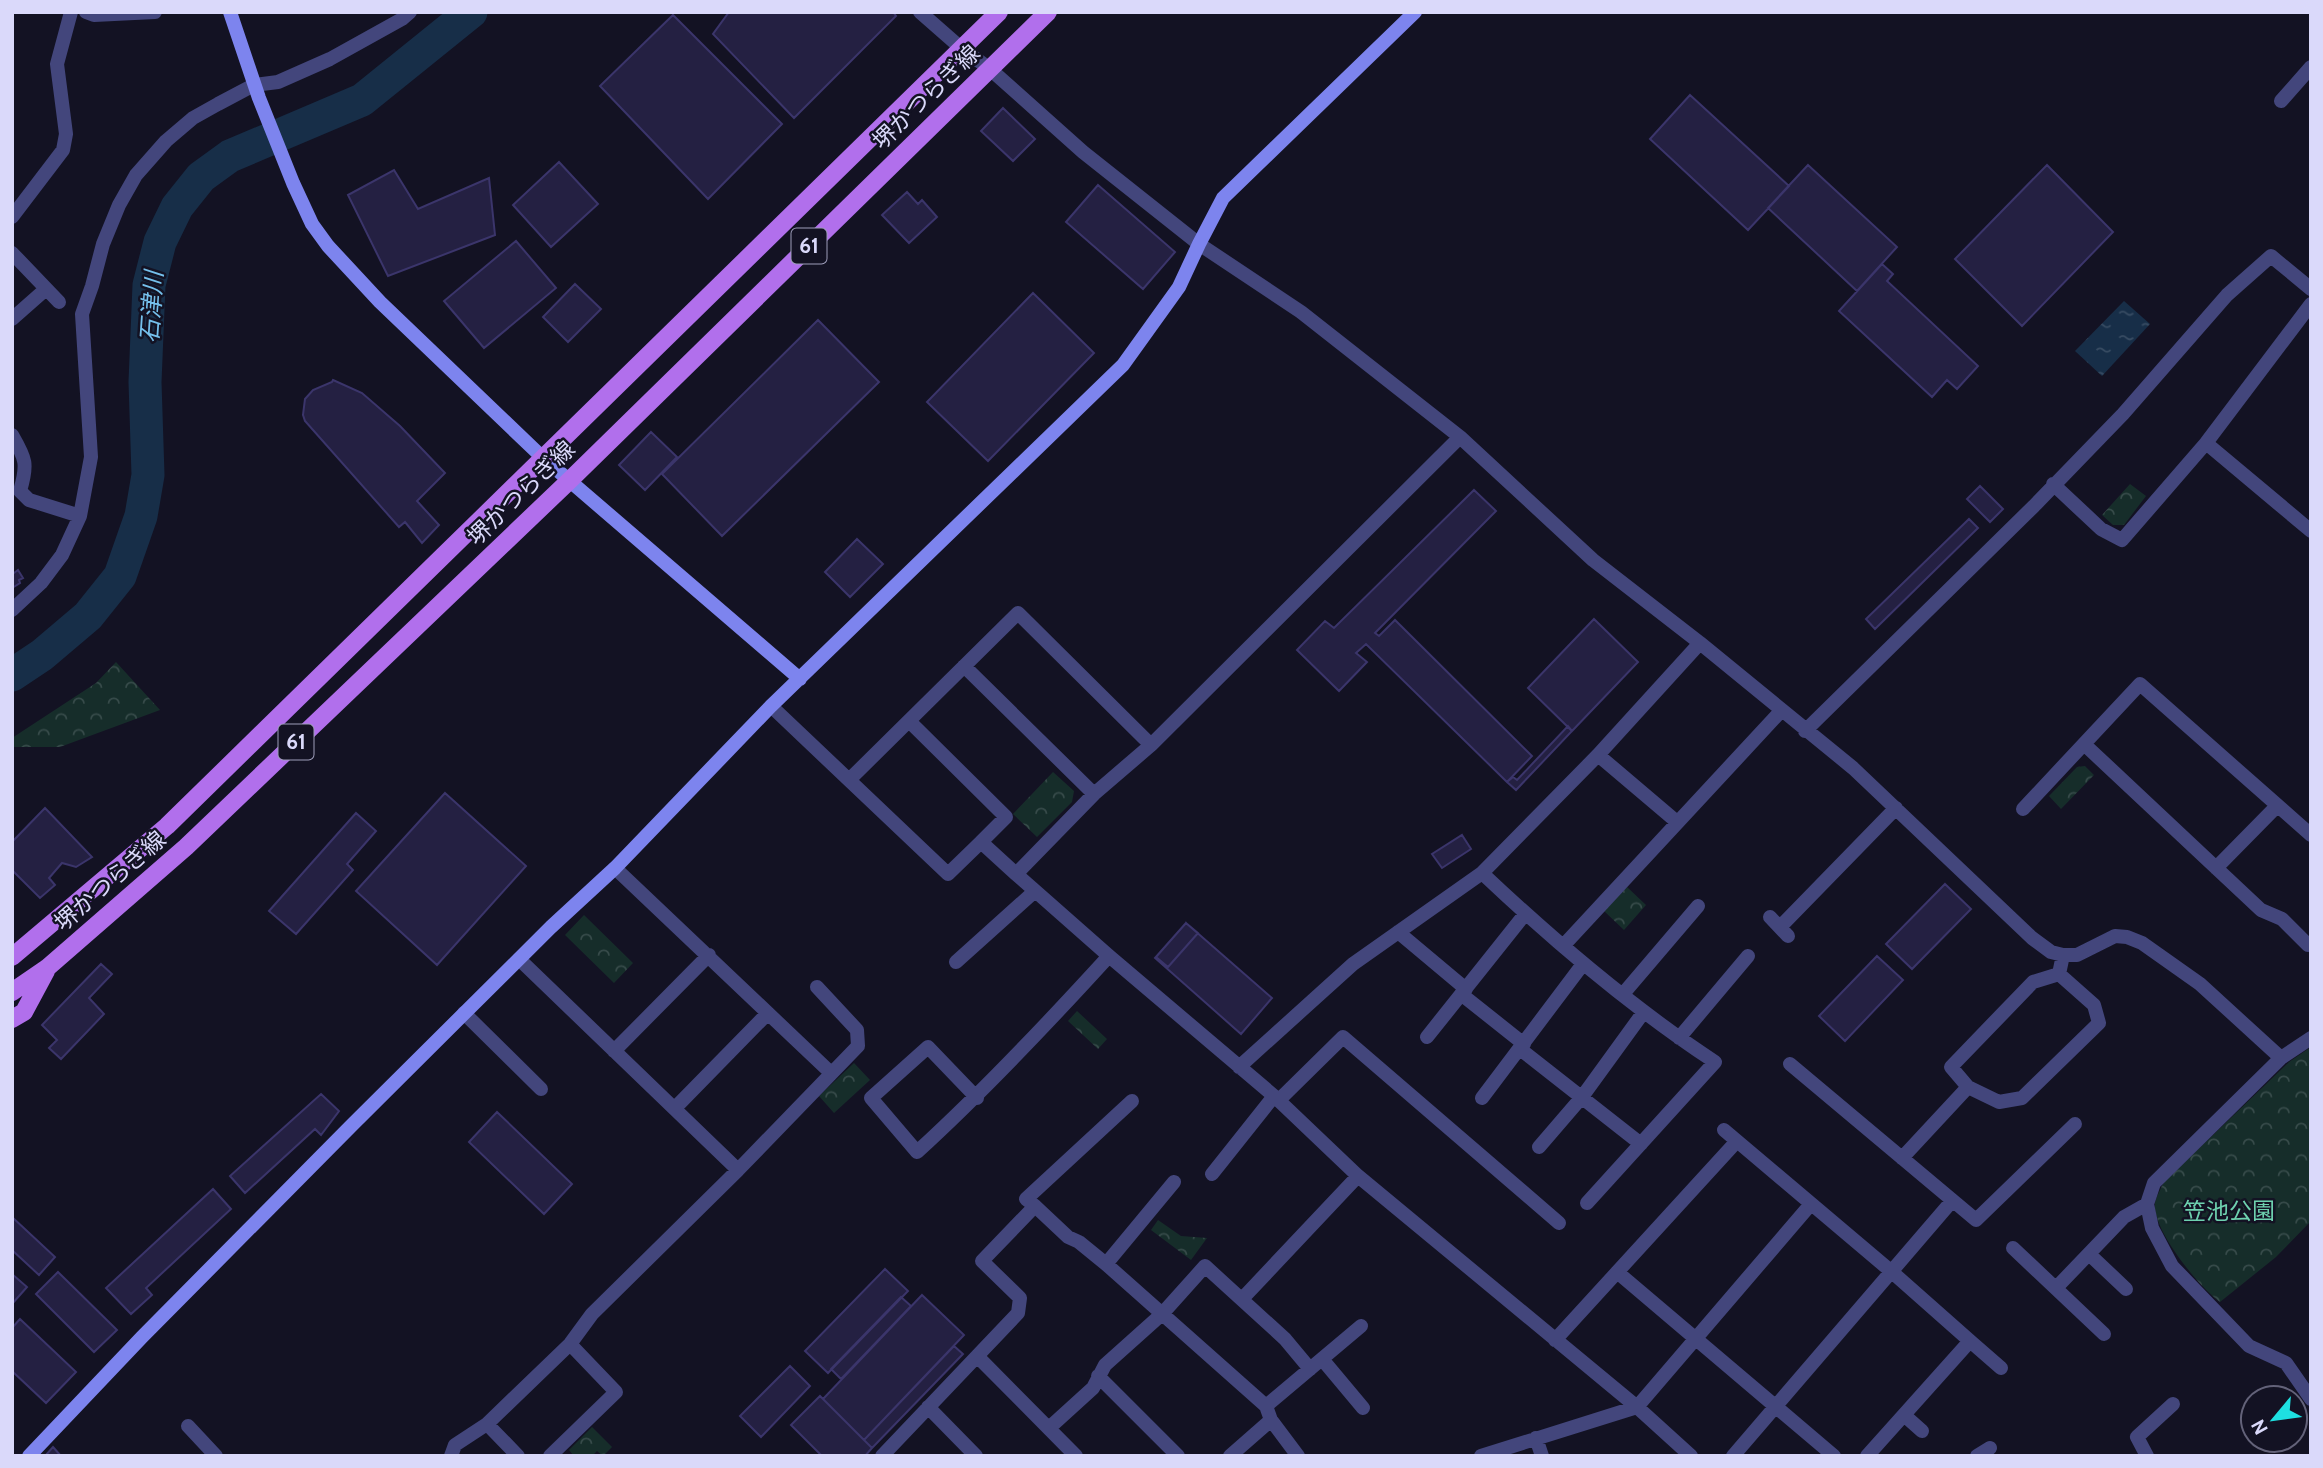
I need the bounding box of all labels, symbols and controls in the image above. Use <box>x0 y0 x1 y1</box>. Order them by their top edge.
street label: 堺かつらぎ線 <box>867 39 985 155</box>
road number: 61 <box>792 229 826 264</box>
water label: 石津川 <box>135 267 169 344</box>
street label: 堺かつらぎ線 <box>462 435 580 551</box>
road number: 61 <box>278 724 314 760</box>
street label: 堺かつらぎ線 <box>49 825 171 937</box>
park label: 笠池公園 <box>2183 1197 2275 1225</box>
north arrow <box>2239 1384 2309 1454</box>
text: N <box>2246 1416 2273 1438</box>

